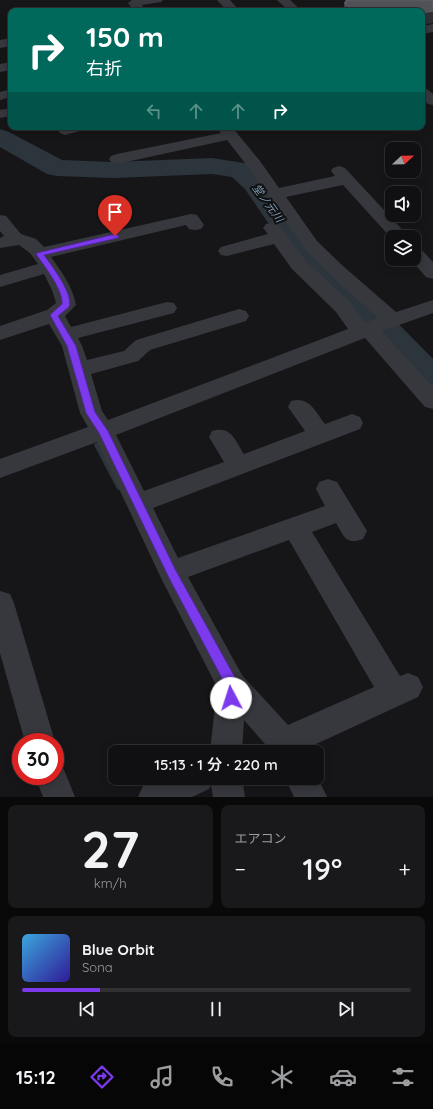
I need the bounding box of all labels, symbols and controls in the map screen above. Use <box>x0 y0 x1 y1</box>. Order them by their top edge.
text: 150 m <box>86 19 164 54</box>
icon: right <box>20 24 72 76</box>
text: 右折 <box>86 57 122 80</box>
icon: left <box>143 100 165 122</box>
icon: ahead <box>185 100 207 122</box>
icon: ahead <box>227 100 249 122</box>
icon: right <box>269 100 291 122</box>
north arrow <box>385 142 421 178</box>
map controls <box>385 142 421 266</box>
water label: 堂ノ元川 <box>249 181 287 226</box>
button: sound <box>385 186 421 222</box>
pin <box>98 195 132 236</box>
icon: arrive <box>104 201 126 223</box>
button: layers <box>385 230 421 266</box>
position arrow <box>210 677 252 719</box>
speed limit sign: 30 <box>12 733 64 785</box>
text: 15:13 · 1 分 · 220 m <box>154 755 278 774</box>
text: 27 <box>81 816 139 881</box>
text: エアコン <box>235 830 287 846</box>
text: 19° <box>302 850 342 888</box>
text: − <box>235 855 246 883</box>
text: + <box>399 855 411 883</box>
text: km/h <box>94 875 127 891</box>
text: Blue Orbit <box>82 940 155 959</box>
text: Sona <box>82 959 113 975</box>
icon: previous <box>76 998 98 1020</box>
icon: pause <box>205 998 227 1020</box>
icon: next <box>335 998 357 1020</box>
icon: directions <box>88 1063 116 1091</box>
icon: music <box>148 1063 176 1091</box>
icon: phone <box>208 1063 236 1091</box>
icon: climate <box>268 1063 296 1091</box>
icon: car <box>329 1063 357 1091</box>
icon: filters <box>389 1063 417 1091</box>
text: 15:12 <box>16 1066 56 1089</box>

